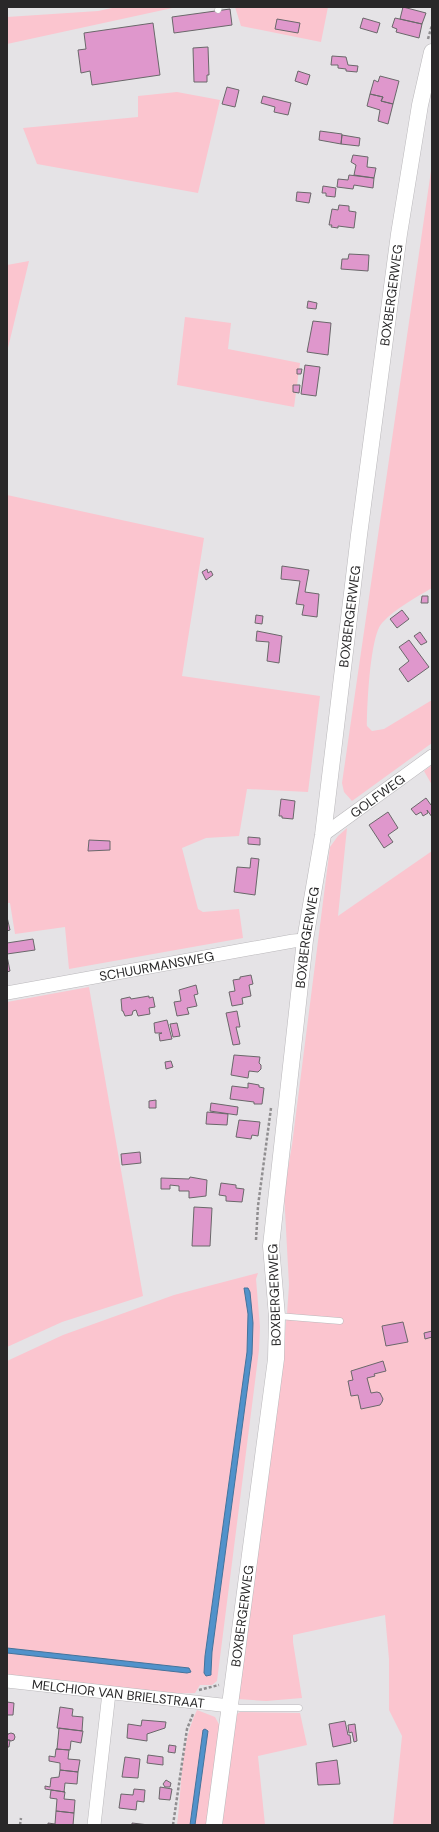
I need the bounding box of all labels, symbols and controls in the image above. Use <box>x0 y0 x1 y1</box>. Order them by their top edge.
street label: BOXBERGERWEG <box>376 243 407 347</box>
street label: BOXBERGERWEG <box>335 564 364 668</box>
street label: GOLFWEG <box>347 770 408 822</box>
street label: BOXBERGERWEG <box>292 885 323 989</box>
street label: SCHUURMANSWEG <box>98 948 215 985</box>
street label: BOXBERGERWEG <box>264 1243 285 1347</box>
street label: BOXBERGERWEG <box>227 1564 258 1668</box>
street label: MELCHIOR VAN BRIELSTRAAT <box>31 1676 206 1712</box>

